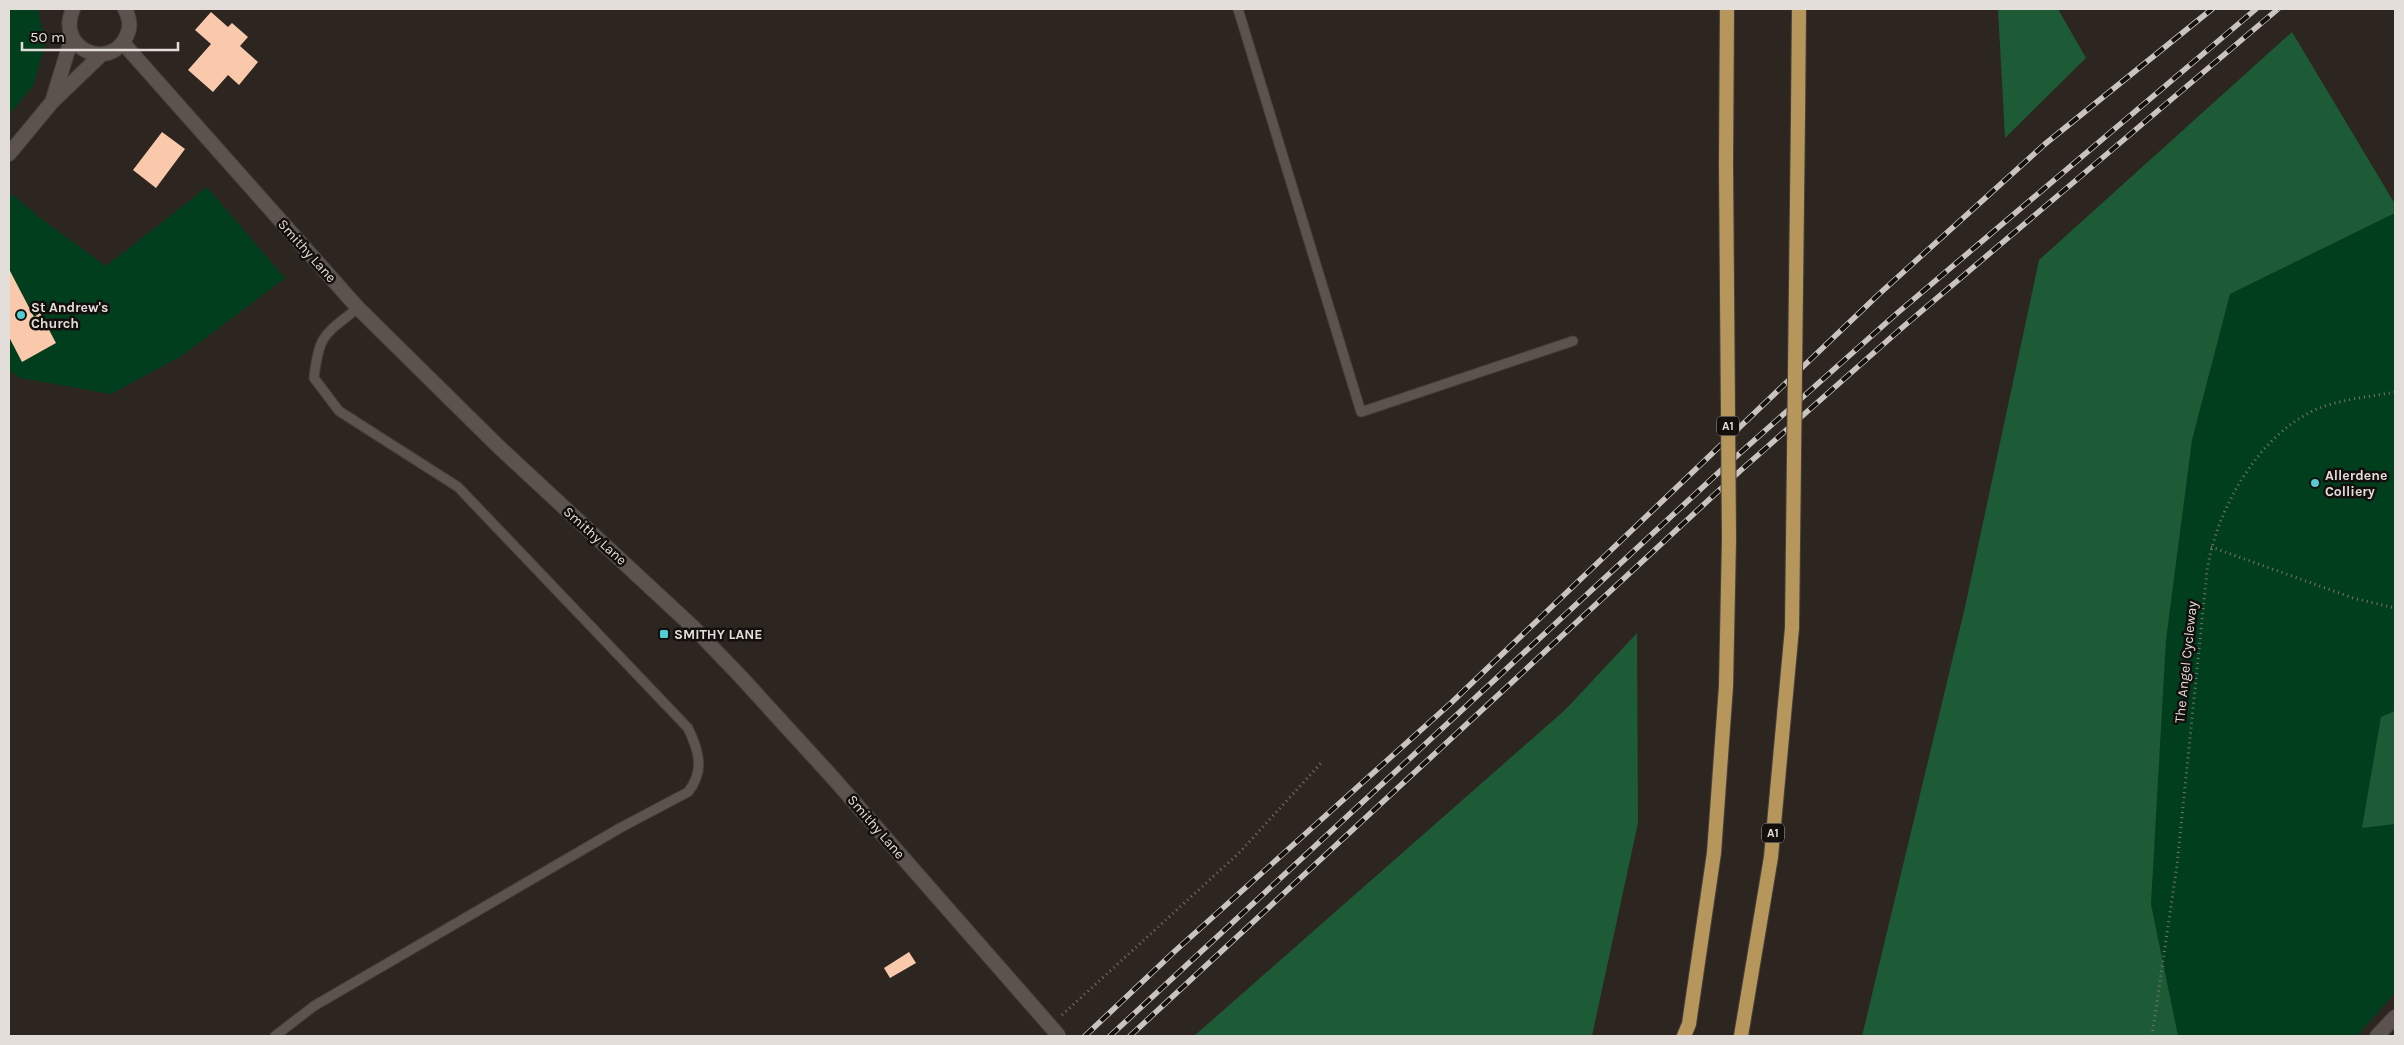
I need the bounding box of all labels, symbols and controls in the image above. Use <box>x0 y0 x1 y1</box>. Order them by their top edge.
scale bar <box>22 20 179 52</box>
text: 50 m <box>30 28 65 46</box>
street label: Smithy Lane <box>274 216 340 286</box>
place label: St Andrew's Church <box>31 299 109 332</box>
marker: St Andrew's Church <box>15 309 27 321</box>
road number: A1 <box>1717 416 1739 436</box>
place label: Allerdene Colliery <box>2325 467 2387 500</box>
marker: Allerdene Colliery <box>2309 477 2321 489</box>
street label: Smithy Lane <box>560 503 630 569</box>
street label: The Angel Cycleway <box>2171 600 2201 724</box>
place label: SMITHY LANE <box>674 626 762 643</box>
marker: SMITHY LANE <box>658 628 670 640</box>
street label: Smithy Lane <box>844 792 908 862</box>
road number: A1 <box>1762 824 1784 842</box>

